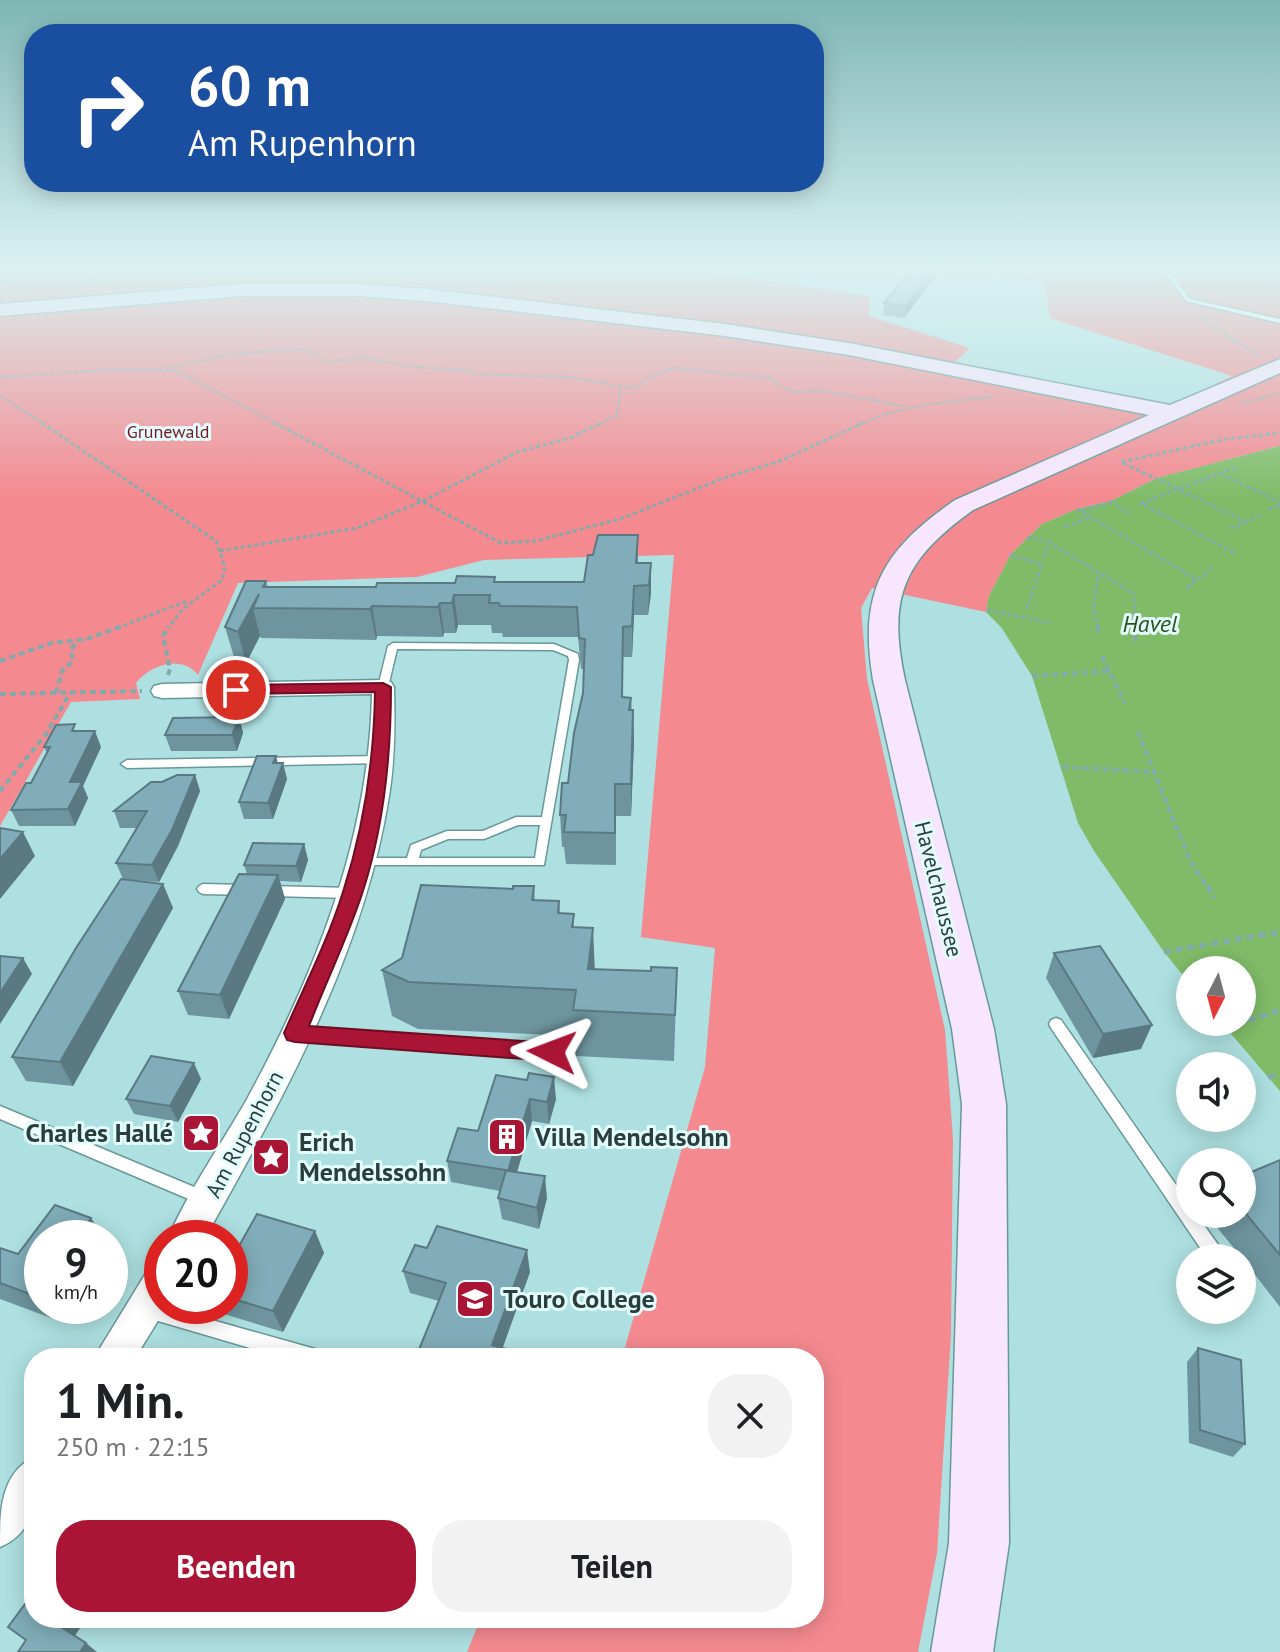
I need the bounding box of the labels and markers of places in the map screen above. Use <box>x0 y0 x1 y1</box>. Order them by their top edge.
pin <box>202 656 270 724</box>
place icon: Charles Hallé <box>180 1112 222 1154</box>
place label: Charles Hallé <box>26 1116 173 1149</box>
building icon: Villa Mendelsohn <box>486 1116 528 1158</box>
place label: Villa Mendelsohn <box>534 1120 729 1153</box>
place label: Erich Mendelssohn <box>299 1125 446 1188</box>
place icon: Erich Mendelssohn <box>250 1136 292 1178</box>
school or university icon: Touro College <box>454 1278 496 1320</box>
place label: Touro College <box>503 1282 655 1315</box>

